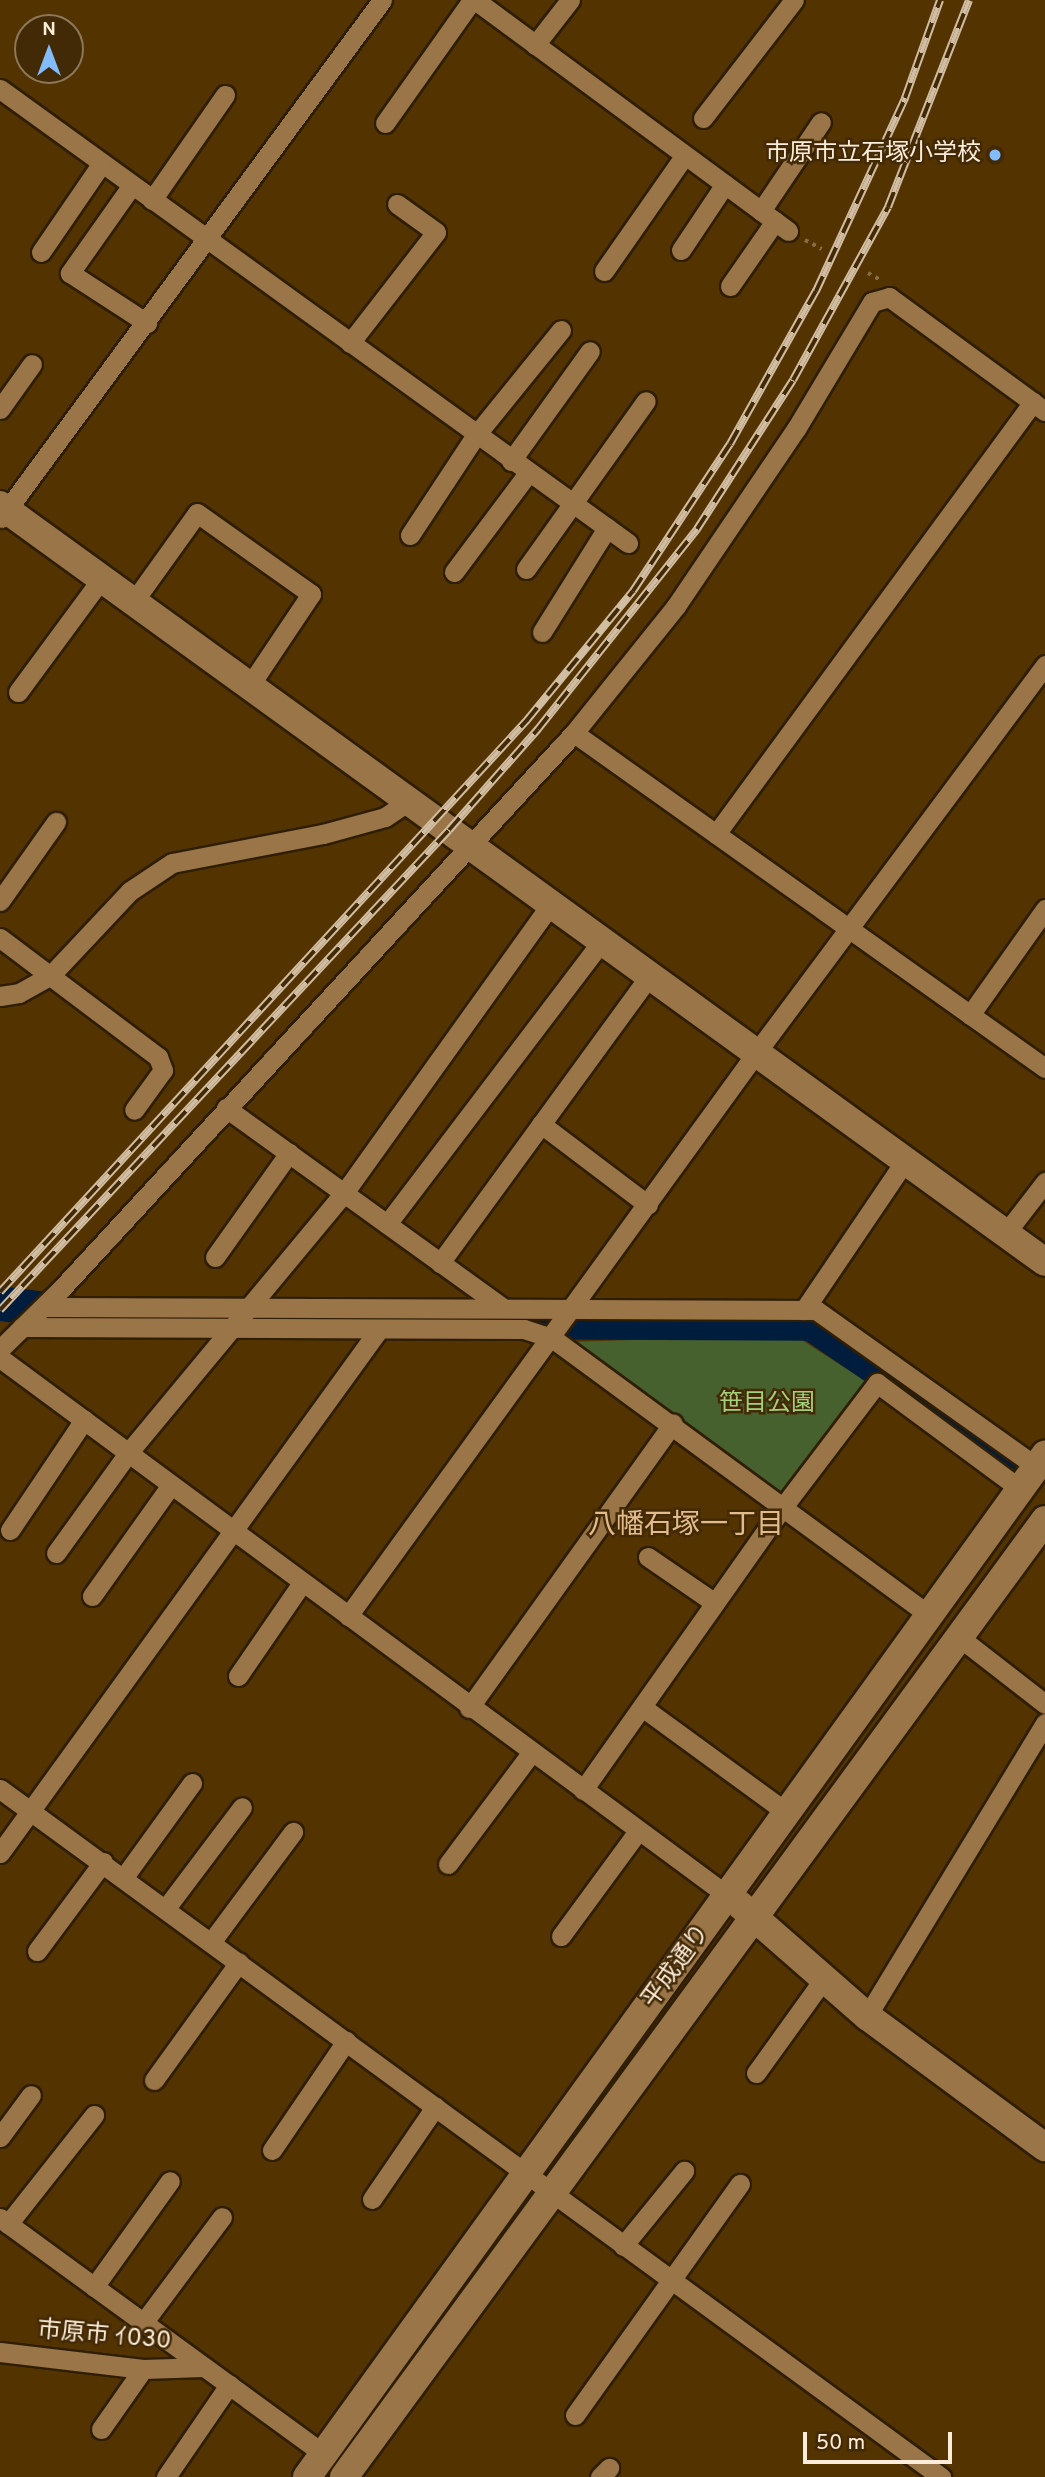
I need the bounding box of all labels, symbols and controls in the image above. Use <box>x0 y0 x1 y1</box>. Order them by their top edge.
north arrow <box>14 14 84 84</box>
text: N <box>42 18 56 42</box>
place label: 市原市立石塚小学校 <box>765 141 981 169</box>
marker: 市原市立石塚小学校 <box>987 147 1003 163</box>
park label: 笹目公園 <box>719 1391 815 1419</box>
district label: 八幡石塚一丁目 <box>588 1509 784 1543</box>
street label: 平成通り <box>637 1920 717 2014</box>
street label: 市原市 ｲ030 <box>36 2317 172 2357</box>
scale bar <box>807 2418 956 2462</box>
text: 50 m <box>816 2430 865 2457</box>

